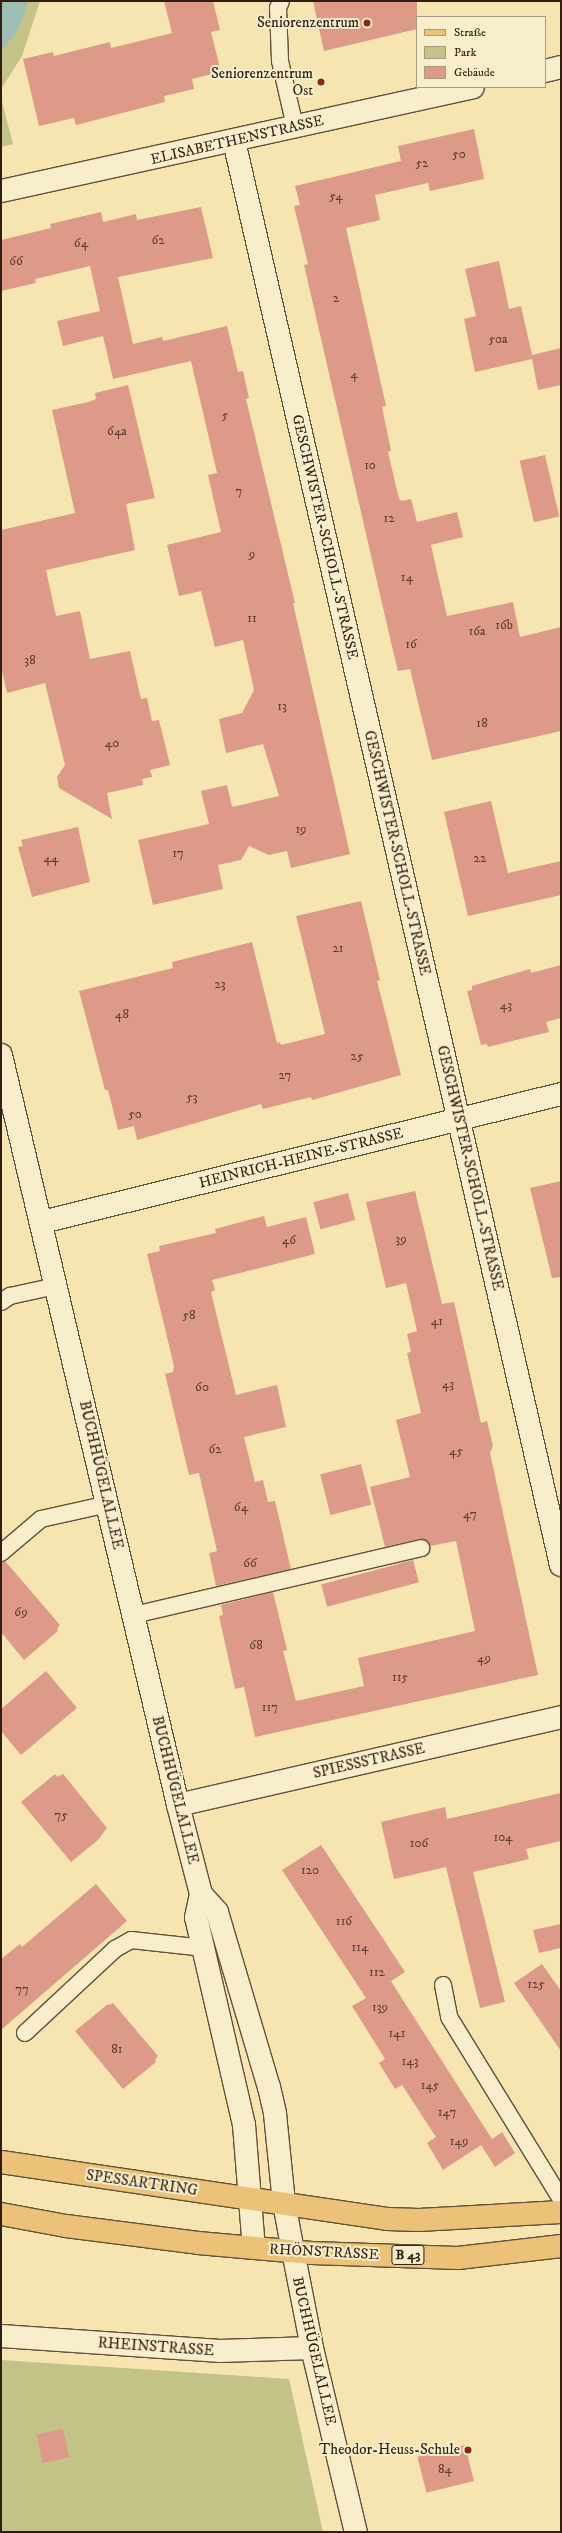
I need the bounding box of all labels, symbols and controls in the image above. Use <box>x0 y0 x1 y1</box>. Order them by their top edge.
place label: Seniorenzentrum <box>257 14 359 32</box>
legend <box>416 16 546 88</box>
marker: Seniorenzentrum <box>362 18 372 28</box>
text: Straße <box>454 25 486 40</box>
text: Park <box>454 45 476 60</box>
place label: Seniorenzentrum Ost <box>211 64 313 99</box>
text: Gebäude <box>454 65 495 80</box>
marker: Seniorenzentrum Ost <box>316 77 326 87</box>
street label: ELISABETHENSTRASSE <box>149 111 325 169</box>
house number: 50 <box>452 146 466 162</box>
house number: 52 <box>416 155 428 171</box>
house number: 54 <box>329 188 343 204</box>
house number: 62 <box>151 232 165 248</box>
house number: 64 <box>74 235 88 251</box>
house number: 66 <box>9 253 23 269</box>
house number: 2 <box>333 290 339 306</box>
house number: 50a <box>489 331 507 347</box>
house number: 4 <box>350 366 358 382</box>
house number: 5 <box>222 407 228 423</box>
street label: GESCHWISTER-SCHOLL-STRASSE <box>288 413 362 661</box>
house number: 64a <box>107 423 127 439</box>
house number: 10 <box>364 457 376 473</box>
house number: 7 <box>236 483 242 499</box>
house number: 12 <box>383 510 395 526</box>
house number: 9 <box>249 546 255 562</box>
house number: 14 <box>401 569 413 585</box>
house number: 11 <box>247 610 257 626</box>
house number: 16b <box>495 617 513 633</box>
house number: 16a <box>468 623 486 639</box>
house number: 16 <box>405 636 417 652</box>
house number: 38 <box>24 652 36 668</box>
house number: 13 <box>277 698 287 714</box>
house number: 18 <box>476 715 488 731</box>
street label: GESCHWISTER-SCHOLL-STRASSE <box>360 729 434 977</box>
house number: 40 <box>105 735 119 751</box>
house number: 19 <box>295 821 307 837</box>
house number: 17 <box>172 845 184 861</box>
house number: 44 <box>44 850 58 866</box>
house number: 22 <box>474 850 486 866</box>
house number: 21 <box>332 940 344 956</box>
house number: 23 <box>214 976 226 992</box>
house number: 43 <box>500 997 512 1013</box>
house number: 48 <box>115 1006 129 1022</box>
street label: GESCHWISTER-SCHOLL-STRASSE <box>433 1044 507 1292</box>
house number: 25 <box>351 1048 363 1064</box>
house number: 27 <box>279 1067 291 1083</box>
house number: 53 <box>186 1089 198 1105</box>
house number: 50 <box>128 1106 142 1122</box>
street label: HEINRICH-HEINE-STRASSE <box>197 1124 405 1192</box>
house number: 39 <box>395 1231 407 1247</box>
house number: 46 <box>282 1232 296 1248</box>
house number: 58 <box>183 1307 195 1323</box>
house number: 41 <box>431 1313 443 1329</box>
house number: 43 <box>442 1376 454 1392</box>
house number: 60 <box>195 1379 209 1395</box>
street label: BUCHHÜGELALLEE <box>75 1399 127 1551</box>
house number: 62 <box>208 1441 222 1457</box>
house number: 45 <box>449 1443 463 1459</box>
house number: 64 <box>234 1499 248 1515</box>
house number: 47 <box>463 1506 477 1522</box>
house number: 66 <box>243 1555 257 1571</box>
house number: 69 <box>14 1604 28 1620</box>
house number: 68 <box>249 1637 263 1653</box>
house number: 49 <box>477 1650 491 1666</box>
house number: 115 <box>392 1669 408 1685</box>
house number: 117 <box>262 1699 278 1715</box>
street label: BUCHHÜGELALLEE <box>148 1714 202 1866</box>
street label: SPIESSSTRASSE <box>311 1739 427 1783</box>
house number: 75 <box>54 1807 68 1823</box>
house number: 104 <box>493 1829 513 1845</box>
house number: 106 <box>410 1835 428 1851</box>
house number: 120 <box>301 1862 319 1878</box>
house number: 116 <box>336 1913 352 1929</box>
house number: 114 <box>351 1939 369 1955</box>
house number: 112 <box>369 1964 385 1980</box>
house number: 125 <box>527 1976 545 1992</box>
house number: 77 <box>15 1981 29 1997</box>
house number: 139 <box>372 1999 388 2015</box>
house number: 141 <box>388 2025 406 2041</box>
house number: 81 <box>111 2041 123 2057</box>
house number: 143 <box>401 2053 419 2069</box>
house number: 145 <box>421 2077 439 2093</box>
house number: 147 <box>438 2104 456 2120</box>
house number: 149 <box>450 2133 468 2149</box>
street label: SPESSARTRING <box>85 2166 199 2200</box>
street label: RHÖNSTRASSE <box>269 2240 379 2264</box>
road number: B 43 <box>391 2243 425 2267</box>
street label: BUCHHÜGELALLEE <box>288 2275 340 2427</box>
street label: RHEINSTRASSE <box>97 2334 215 2360</box>
place label: Theodor-Heuss-Schule <box>319 2441 460 2459</box>
marker: Theodor-Heuss-Schule <box>463 2445 473 2455</box>
house number: 84 <box>438 2461 452 2477</box>

